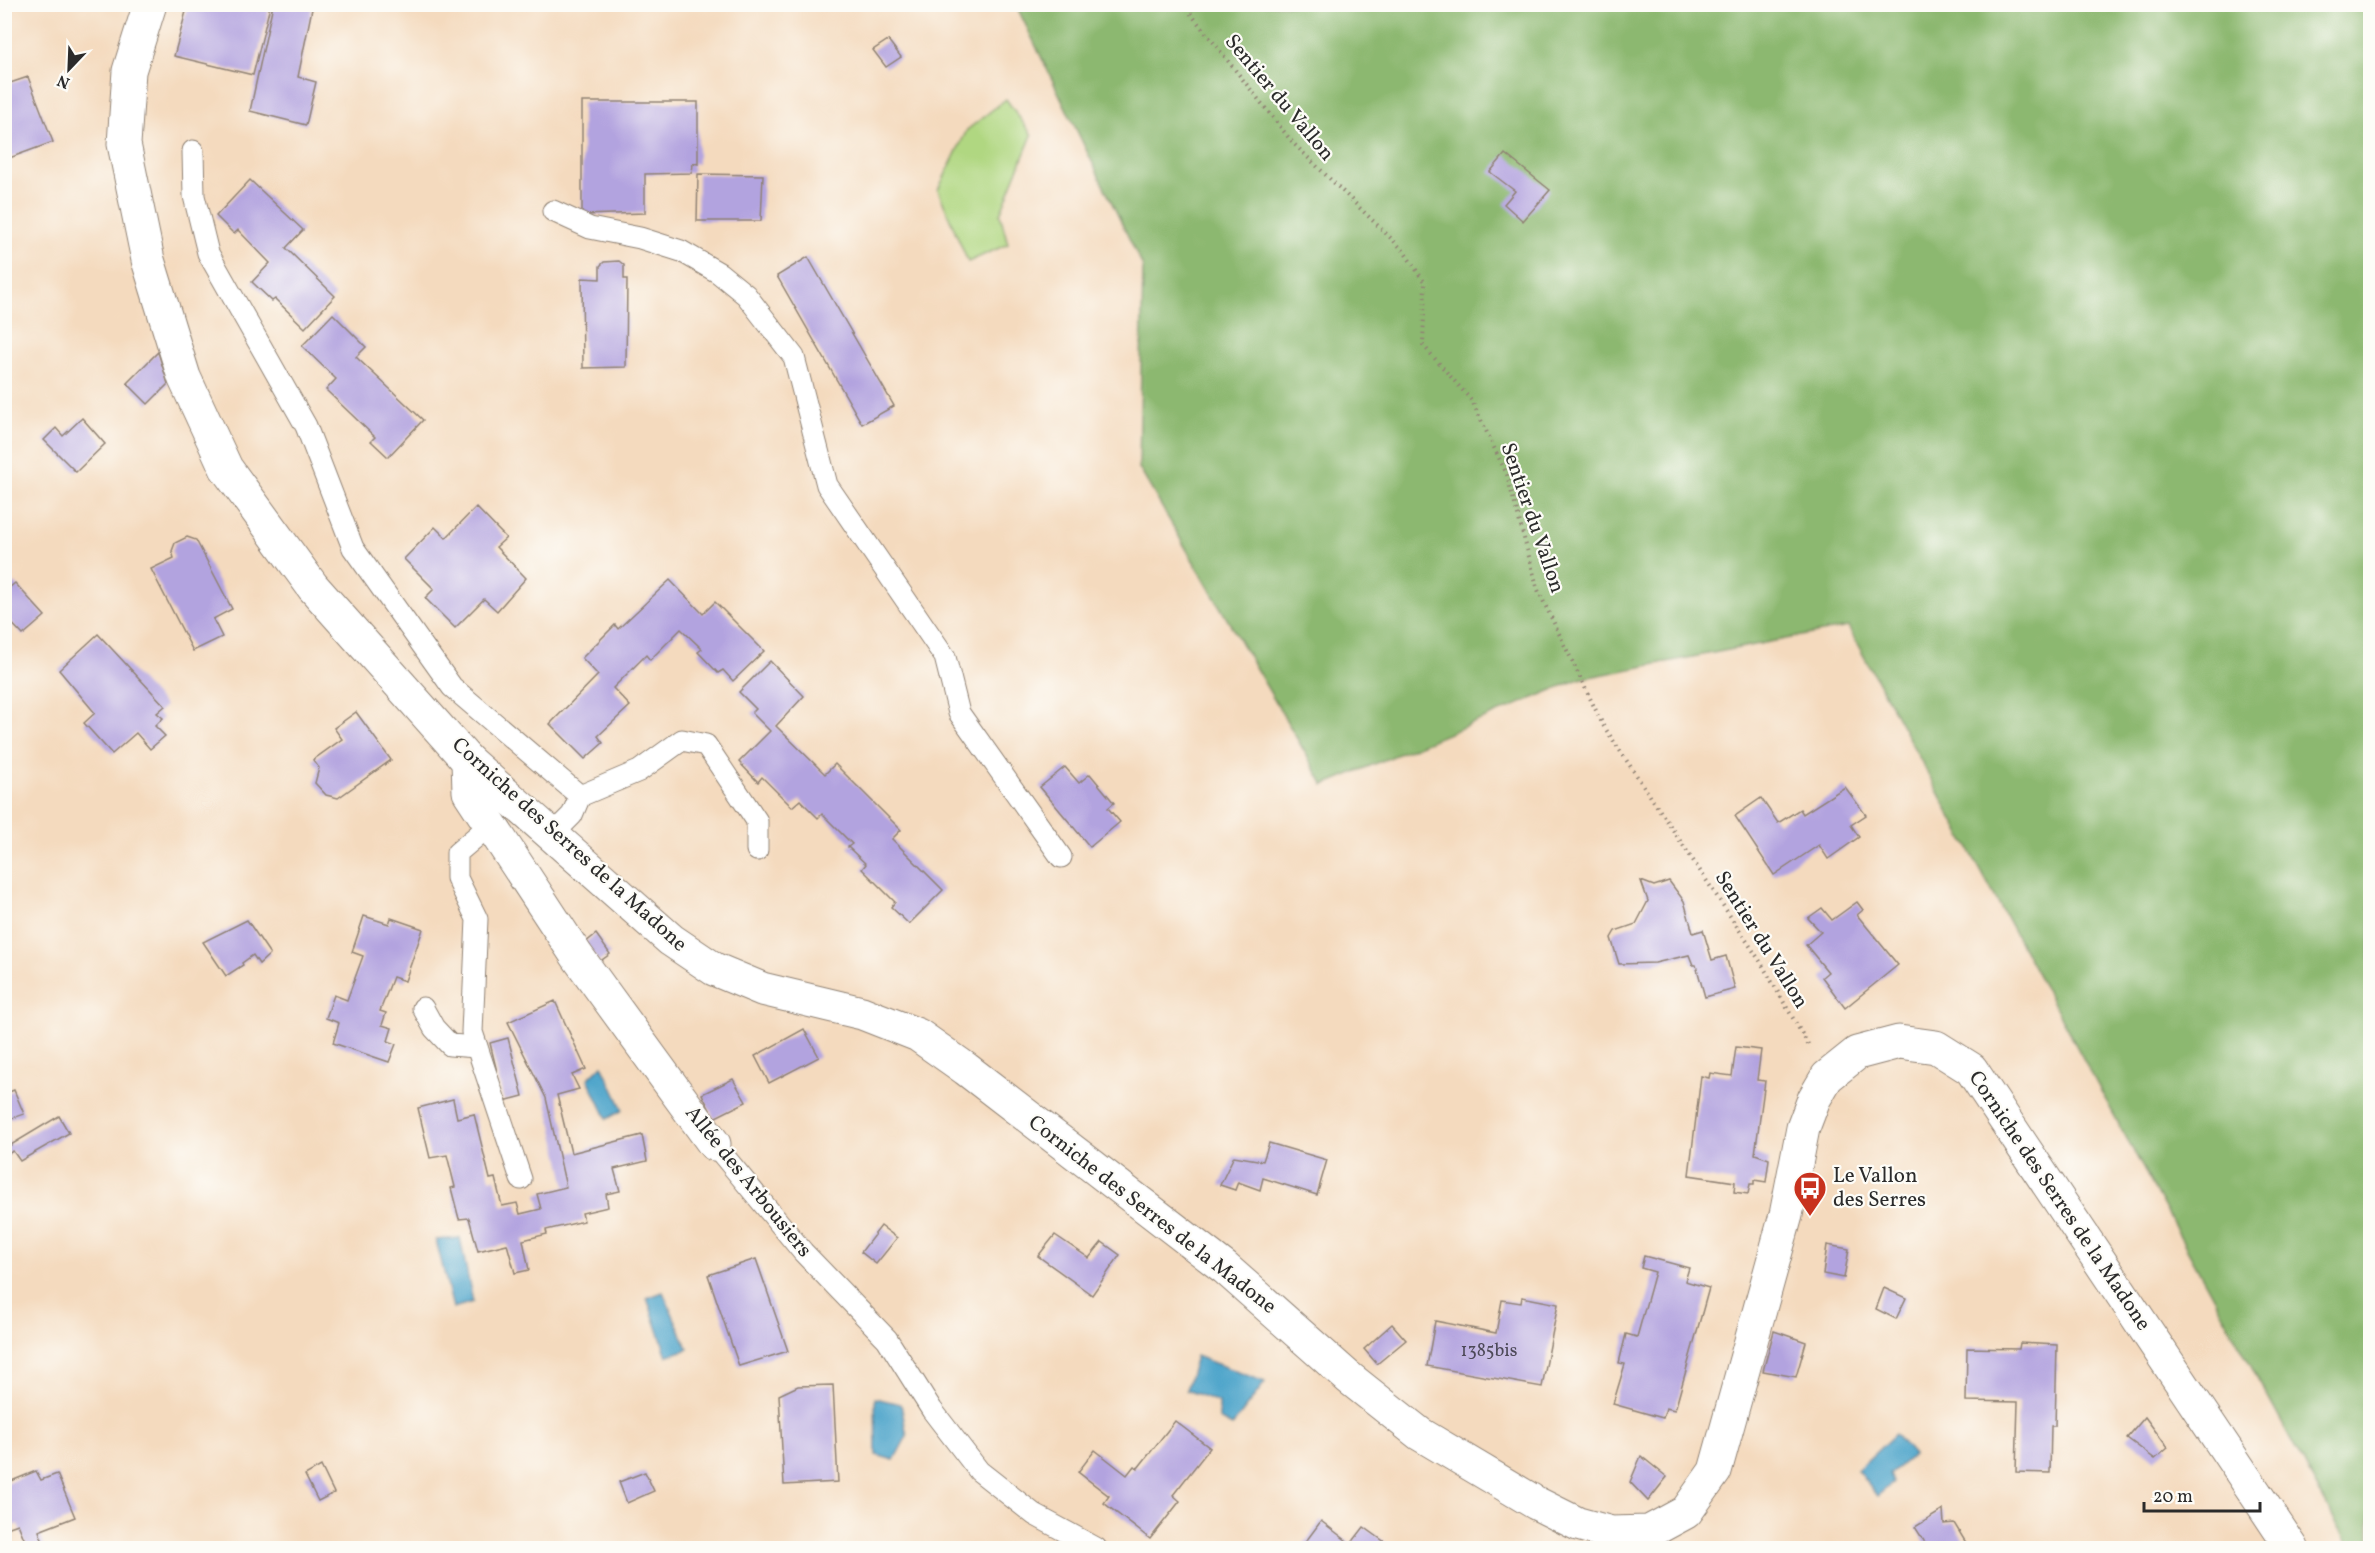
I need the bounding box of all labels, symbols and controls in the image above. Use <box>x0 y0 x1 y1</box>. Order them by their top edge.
street label: Sentier du Vallon <box>1217 28 1341 168</box>
north arrow <box>39 39 99 99</box>
text: N <box>54 68 74 93</box>
street label: Sentier du Vallon <box>1493 439 1571 597</box>
street label: Corniche des Serres de la Madone <box>445 731 693 959</box>
street label: Sentier du Vallon <box>1707 866 1815 1014</box>
street label: Corniche des Serres de la Madone <box>1961 1065 2157 1337</box>
street label: Allée des Arbousiers <box>678 1100 818 1264</box>
street label: Corniche des Serres de la Madone <box>1022 1109 1282 1321</box>
place label: Le Vallon des Serres <box>1833 1162 1926 1215</box>
bus stop icon: Le Vallon des Serres <box>1792 1170 1828 1217</box>
house number: 1385bis <box>1461 1339 1517 1364</box>
scale bar <box>2144 1475 2260 1513</box>
text: 20 m <box>2153 1485 2193 1510</box>

